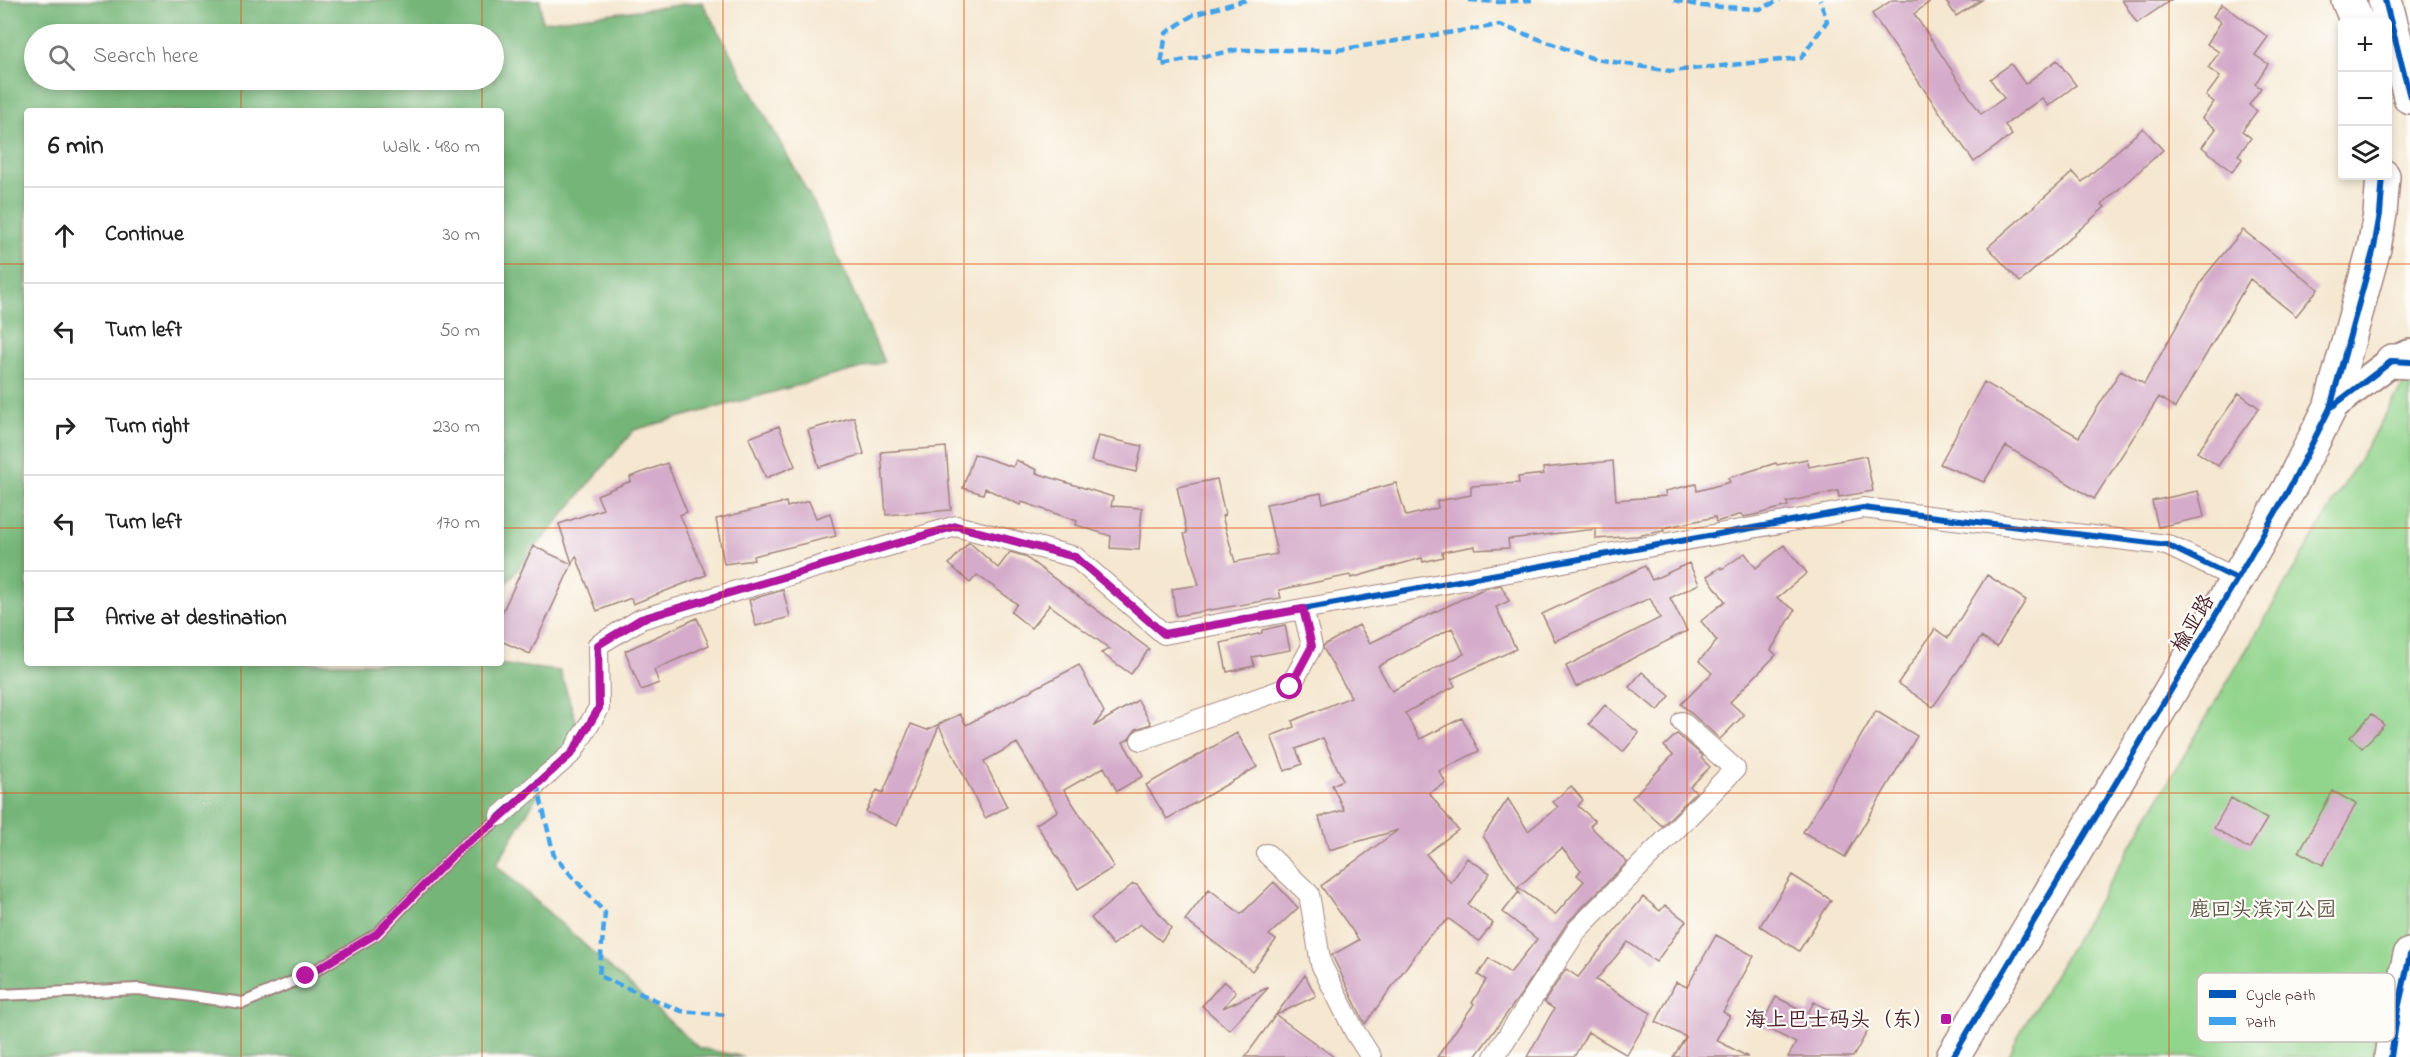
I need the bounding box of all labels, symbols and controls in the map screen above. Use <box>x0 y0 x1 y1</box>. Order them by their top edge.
map controls <box>2338 18 2392 180</box>
button: + <box>2338 18 2392 72</box>
search box <box>24 24 504 90</box>
icon: search <box>45 41 78 74</box>
text: Search here <box>93 41 198 73</box>
button: − <box>2338 72 2392 126</box>
button: layers <box>2338 126 2392 180</box>
text: 6 min <box>48 128 104 166</box>
text: Walk · 480 m <box>382 133 480 162</box>
icon: ahead <box>48 219 81 252</box>
text: Continue <box>105 219 184 251</box>
text: 30 m <box>443 221 480 250</box>
icon: left <box>48 315 81 348</box>
text: Turn left <box>105 315 182 347</box>
text: 50 m <box>439 317 480 346</box>
icon: right <box>48 411 81 444</box>
text: Turn right <box>105 411 190 443</box>
text: 230 m <box>433 413 480 442</box>
icon: left <box>48 507 81 540</box>
text: Turn left <box>105 507 182 539</box>
text: 170 m <box>436 509 480 538</box>
street label: 榆亚路 <box>2165 589 2223 659</box>
icon: arrive <box>48 603 81 636</box>
text: Arrive at destination <box>105 603 287 635</box>
route start <box>1276 673 1302 699</box>
park label: 鹿回头滨河公园 <box>2190 896 2337 926</box>
route end <box>292 962 318 988</box>
legend <box>2197 973 2395 1042</box>
text: Cycle path <box>2246 984 2315 1008</box>
place label: 海上巴士码头（东） <box>1745 1006 1934 1036</box>
text: Path <box>2246 1011 2276 1035</box>
marker: 海上巴士码头（东） <box>1939 1012 1953 1026</box>

